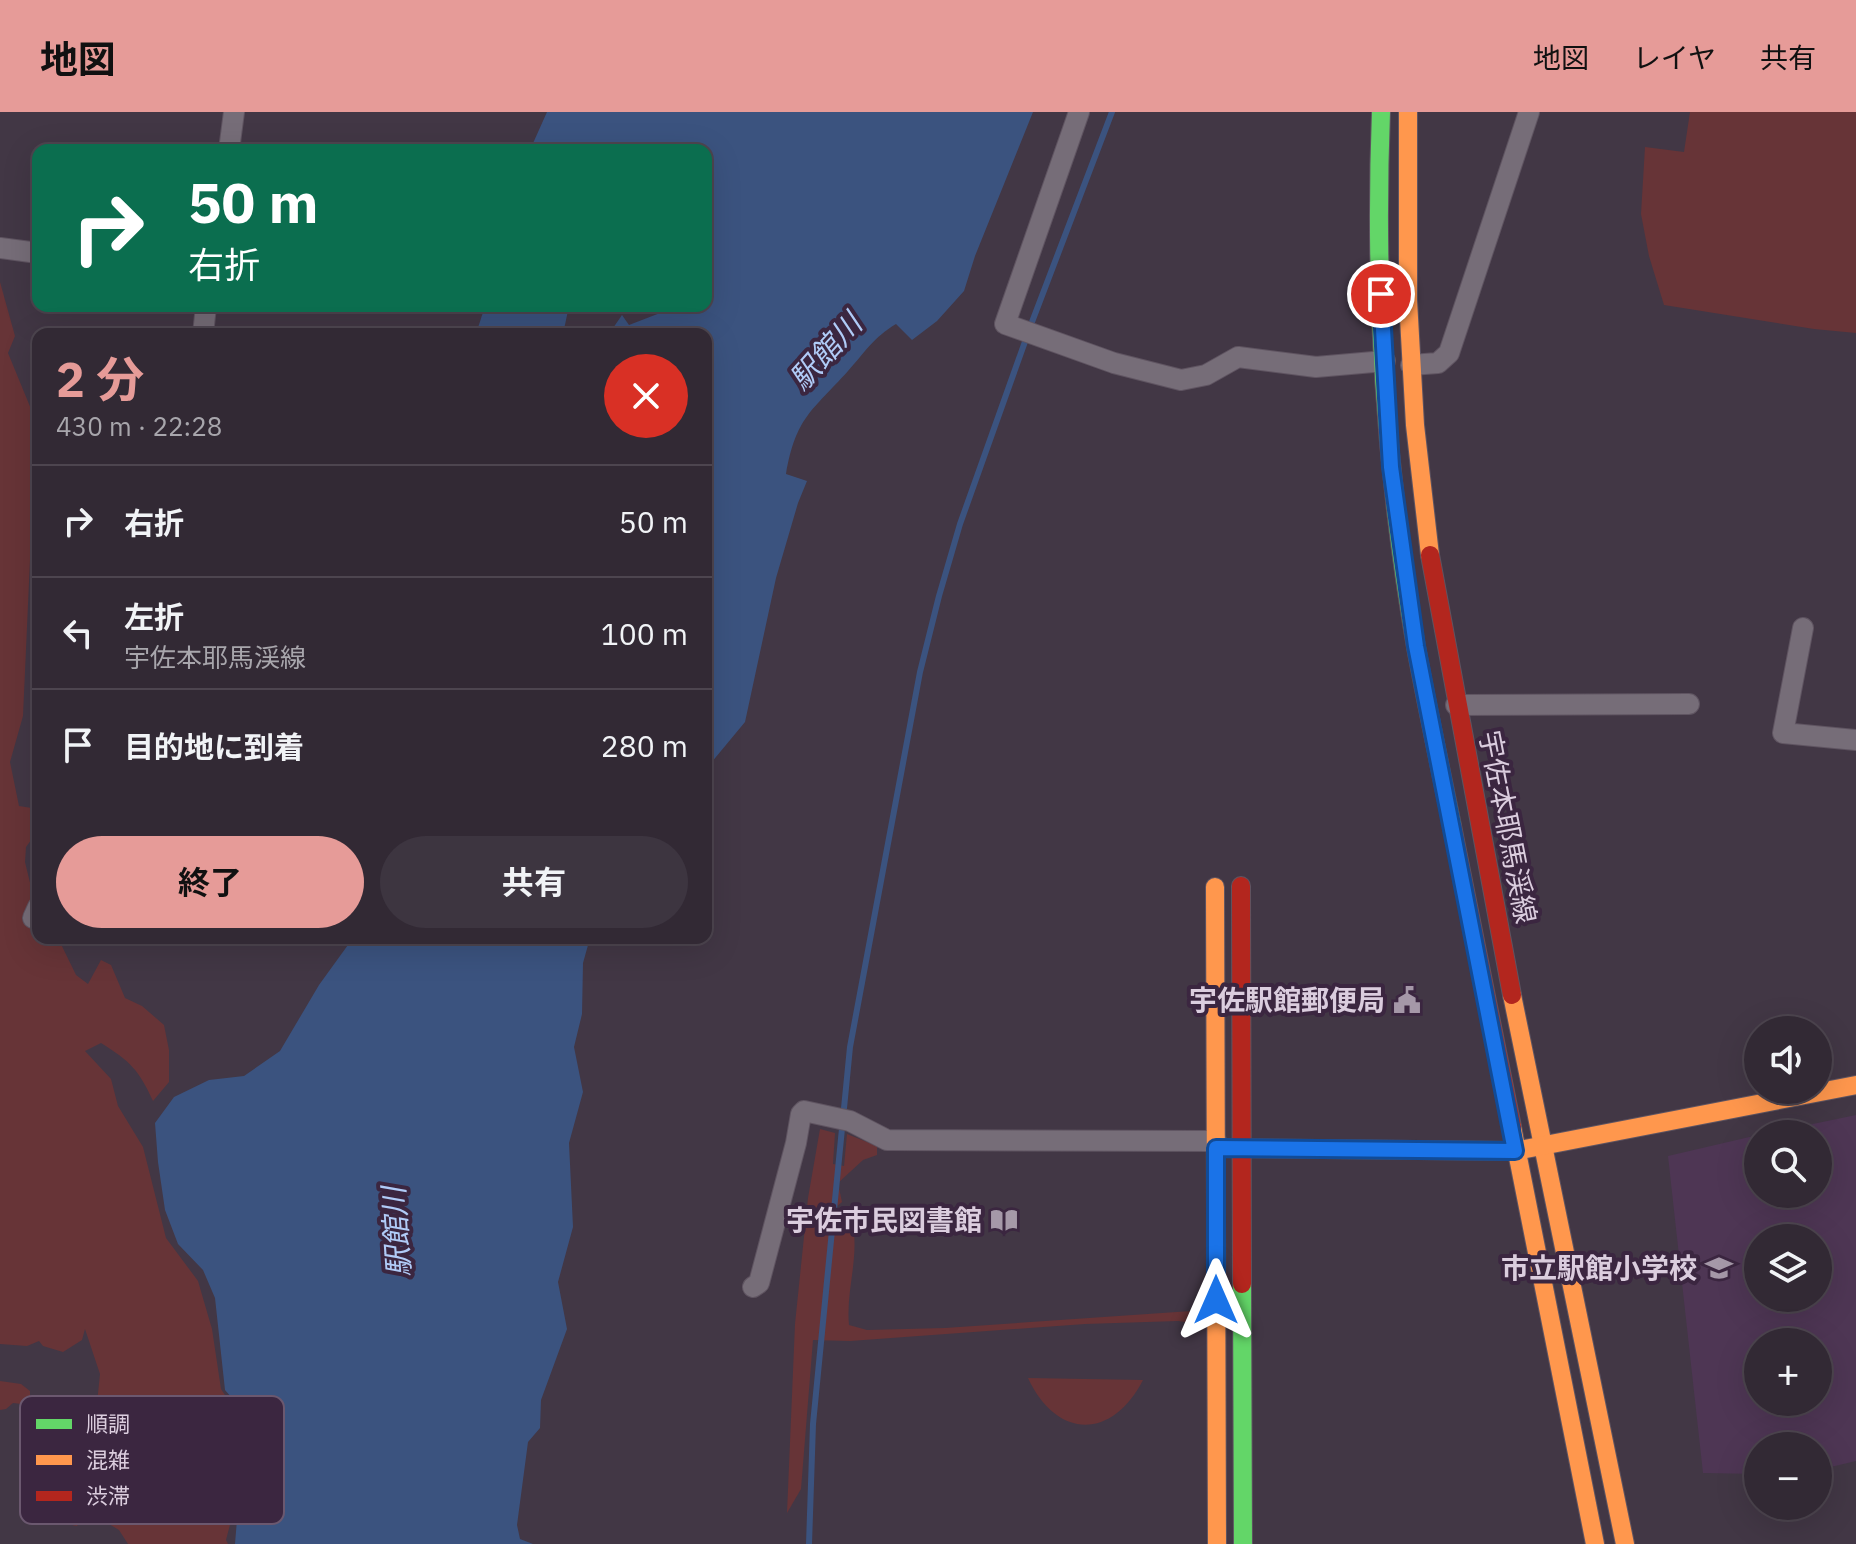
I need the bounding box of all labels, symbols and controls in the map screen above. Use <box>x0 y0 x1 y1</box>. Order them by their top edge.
text: 地図 <box>40 34 116 83</box>
text: 地図 <box>1533 39 1589 76</box>
text: レイヤ <box>1633 39 1716 76</box>
text: 共有 <box>1760 39 1816 76</box>
text: 50 m <box>188 166 318 238</box>
icon: right <box>56 176 160 280</box>
text: 右折 <box>188 241 260 288</box>
pin <box>1347 260 1415 328</box>
icon: arrive <box>1359 272 1403 316</box>
water label: 駅館川 <box>780 302 871 397</box>
text: 2 分 <box>56 348 144 410</box>
button: close <box>604 354 688 438</box>
text: 430 m · 22:28 <box>56 409 222 443</box>
icon: right <box>56 499 100 543</box>
text: 50 m <box>619 502 688 541</box>
text: 右折 <box>124 503 184 542</box>
text: 左折 <box>124 597 184 636</box>
icon: left <box>56 611 100 655</box>
text: 100 m <box>601 614 688 653</box>
text: 宇佐本耶馬渓線 <box>124 640 306 674</box>
icon: arrive <box>56 723 100 767</box>
text: 280 m <box>601 726 688 765</box>
text: 目的地に到着 <box>124 727 304 766</box>
street label: 宇佐本耶馬渓線 <box>1472 727 1545 927</box>
button: 終了 <box>56 836 364 928</box>
button: 共有 <box>380 836 688 928</box>
place label: 宇佐駅館郵便局 <box>1189 981 1385 1018</box>
public building icon: 宇佐駅館郵便局 <box>1392 985 1422 1015</box>
map controls <box>1744 1016 1832 1520</box>
button: sound <box>1744 1016 1832 1104</box>
button: search <box>1744 1120 1832 1208</box>
water label: 駅館川 <box>373 1183 418 1278</box>
place label: 宇佐市民図書館 <box>786 1201 982 1238</box>
library icon: 宇佐市民図書館 <box>989 1205 1019 1235</box>
button: layers <box>1744 1224 1832 1312</box>
place label: 市立駅館小学校 <box>1501 1249 1697 1286</box>
school or university icon: 市立駅館小学校 <box>1704 1253 1734 1283</box>
position arrow <box>1174 1258 1258 1342</box>
button: + <box>1744 1328 1832 1416</box>
legend <box>20 1396 284 1524</box>
text: 順調 <box>86 1409 130 1438</box>
button: − <box>1744 1432 1832 1520</box>
text: 混雑 <box>86 1445 130 1474</box>
text: 渋滞 <box>86 1481 130 1510</box>

